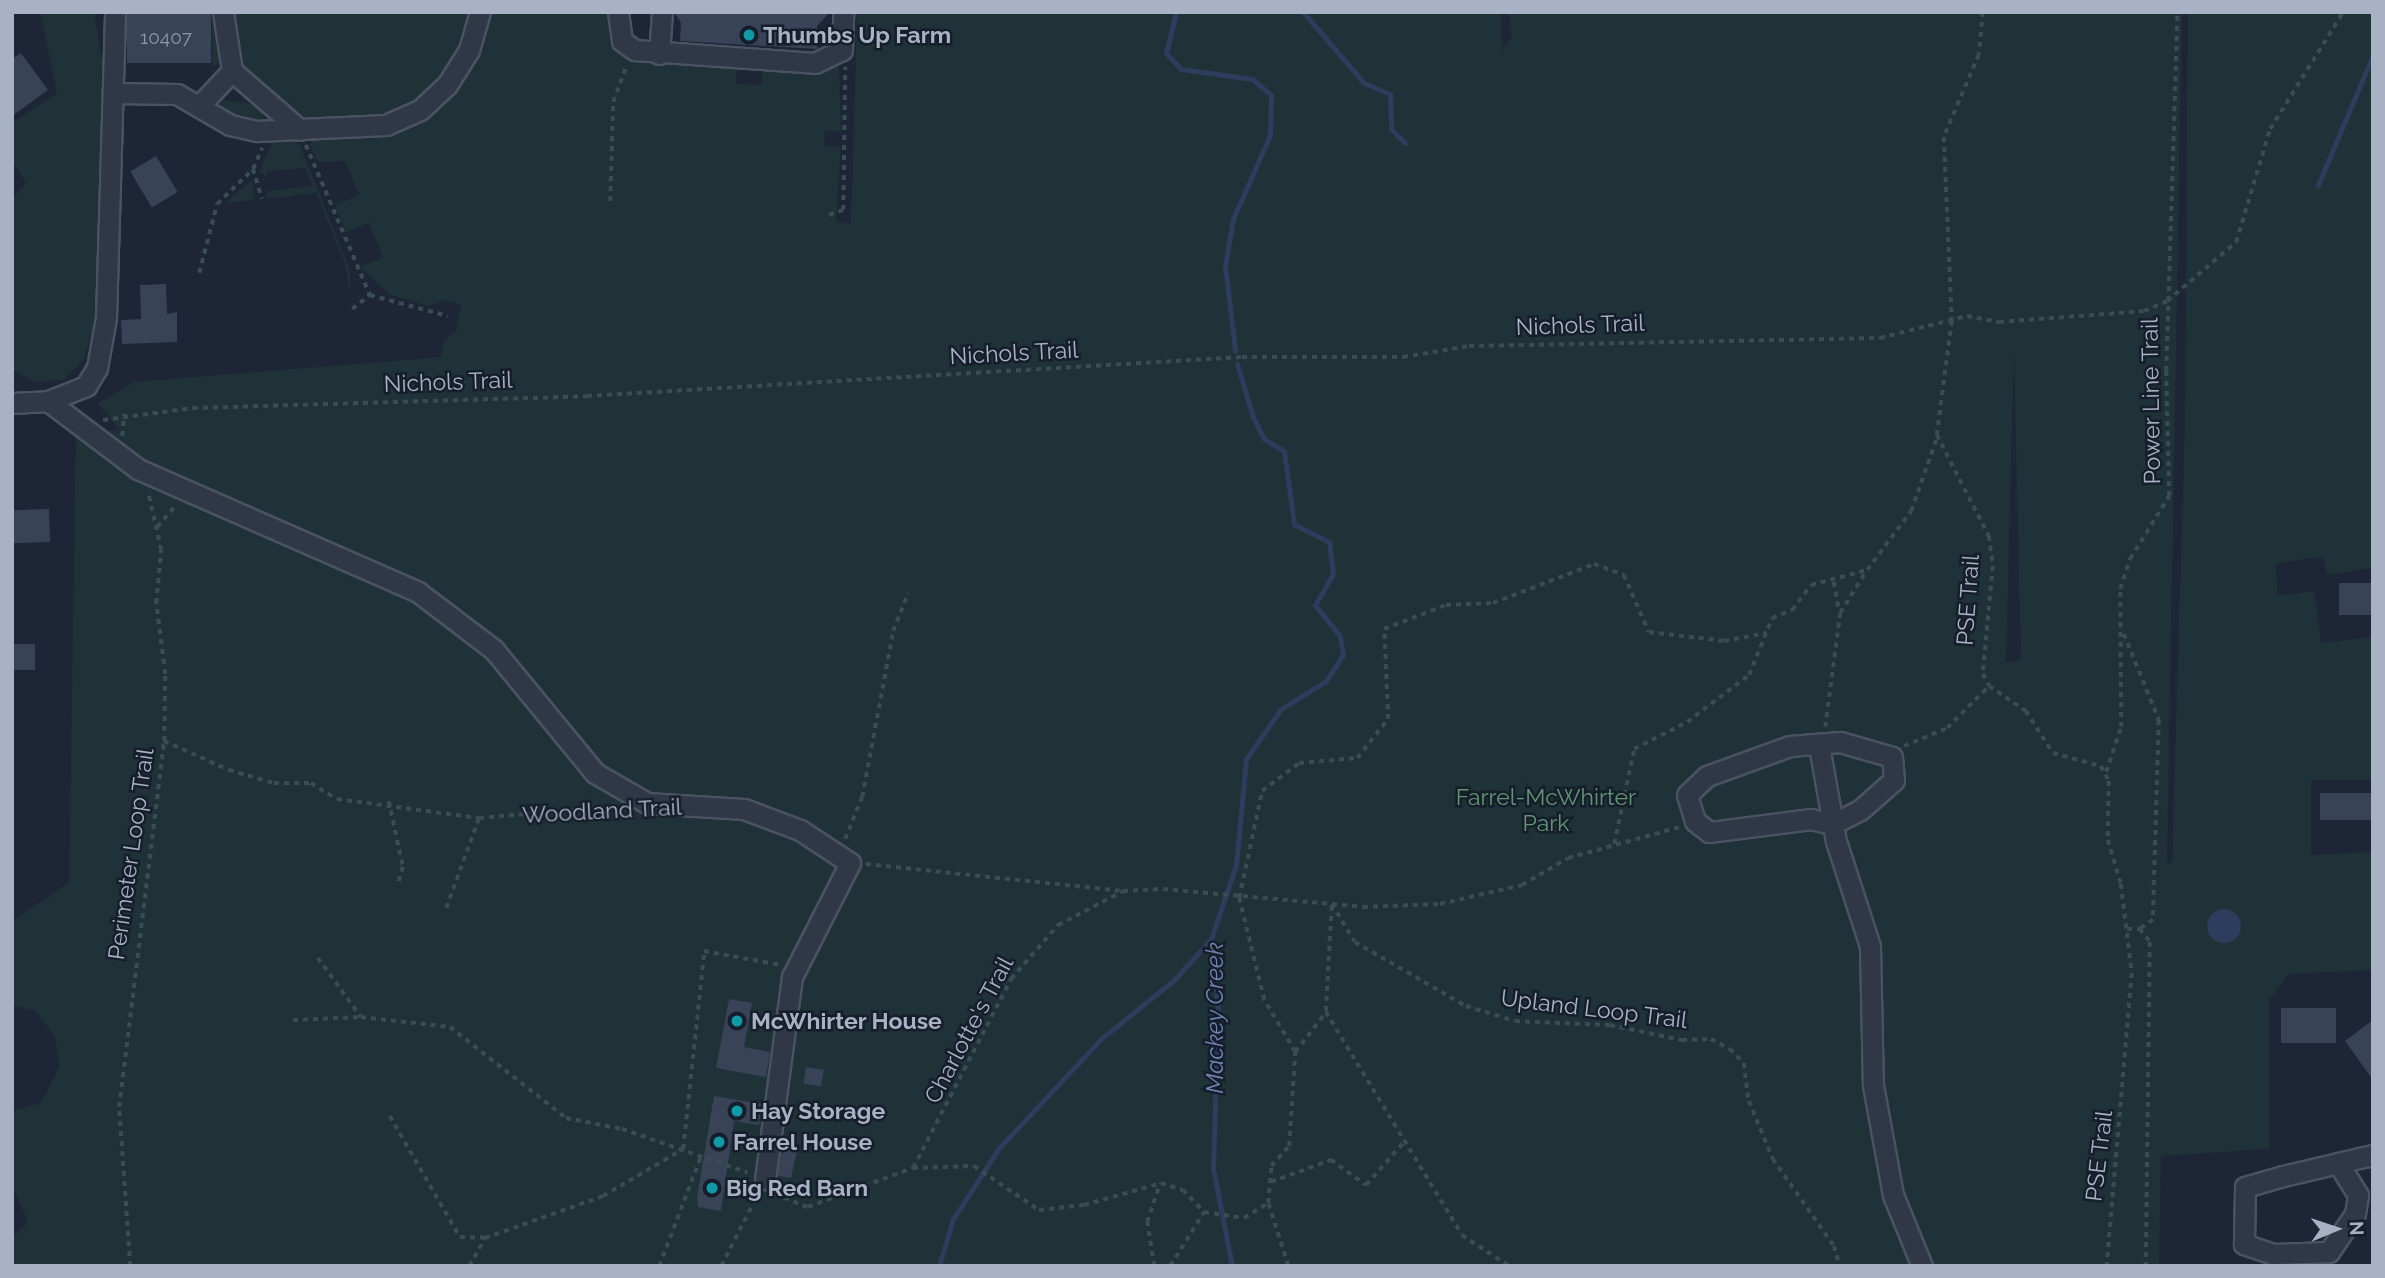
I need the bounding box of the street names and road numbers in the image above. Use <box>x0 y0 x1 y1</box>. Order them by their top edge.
street label: Nichols Trail <box>1515 309 1645 341</box>
street label: Power Line Trail <box>2136 317 2166 485</box>
street label: Nichols Trail <box>949 336 1079 370</box>
street label: Nichols Trail <box>383 366 513 398</box>
street label: PSE Trail <box>1951 553 1985 647</box>
street label: Perimeter Loop Trail <box>102 746 160 962</box>
street label: Woodland Trail <box>521 793 683 829</box>
street label: Charlotte's Trail <box>919 952 1019 1108</box>
street label: Upland Loop Trail <box>1499 984 1689 1034</box>
street label: PSE Trail <box>2080 1109 2118 1203</box>

